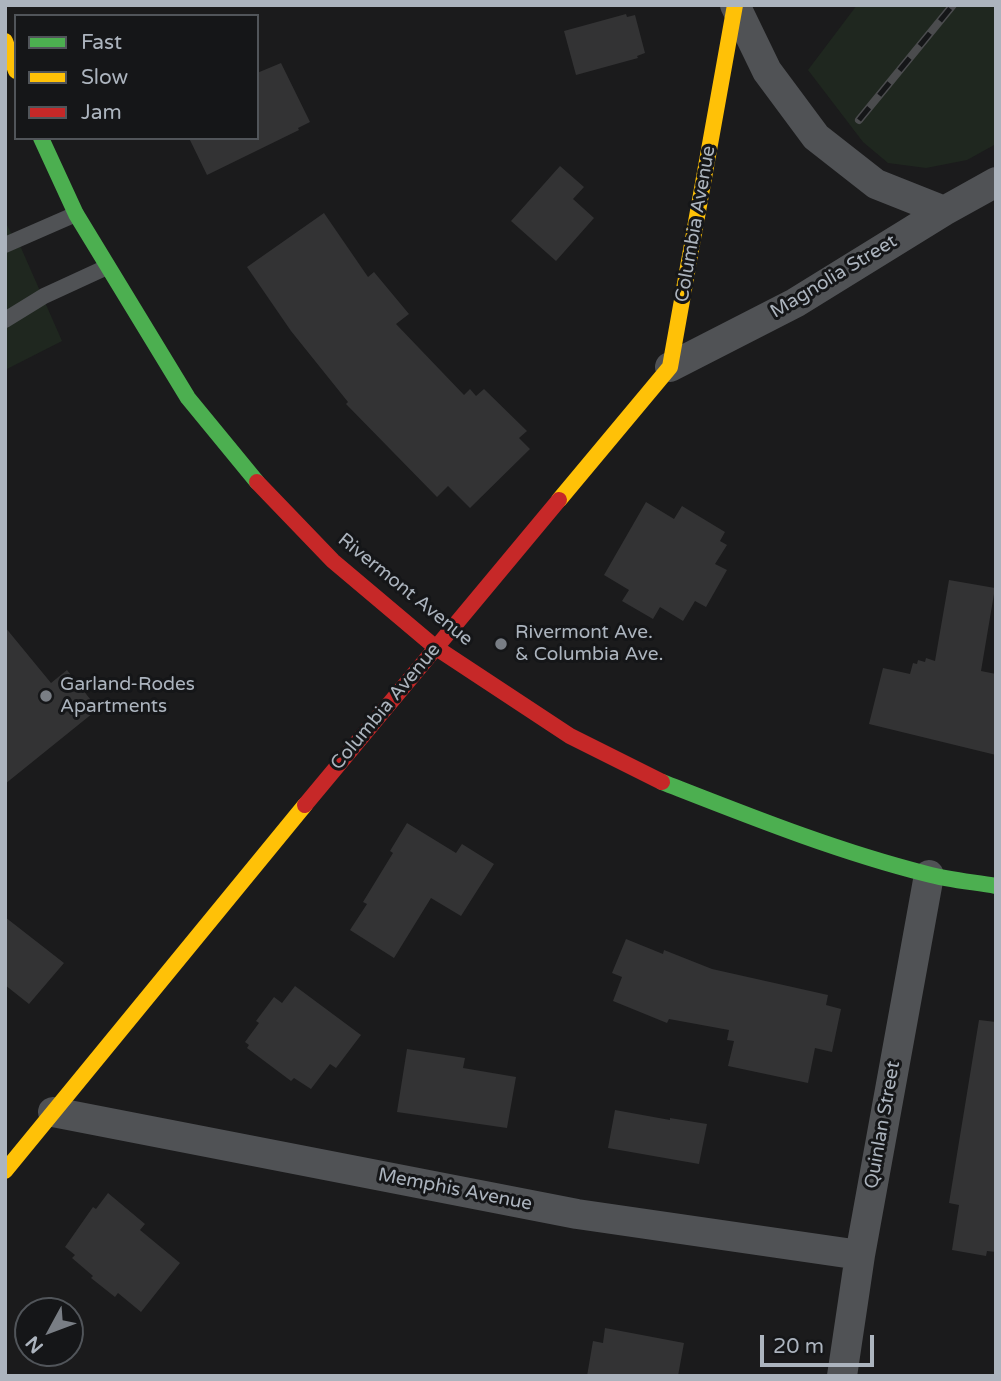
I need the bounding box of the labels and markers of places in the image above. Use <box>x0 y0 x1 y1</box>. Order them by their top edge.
place label: Rivermont Ave. & Columbia Ave. <box>515 622 664 666</box>
marker: Rivermont Ave. & Columbia Ave. <box>493 636 509 652</box>
place label: Garland-Rodes Apartments <box>60 674 195 718</box>
marker: Garland-Rodes Apartments <box>38 688 54 704</box>

